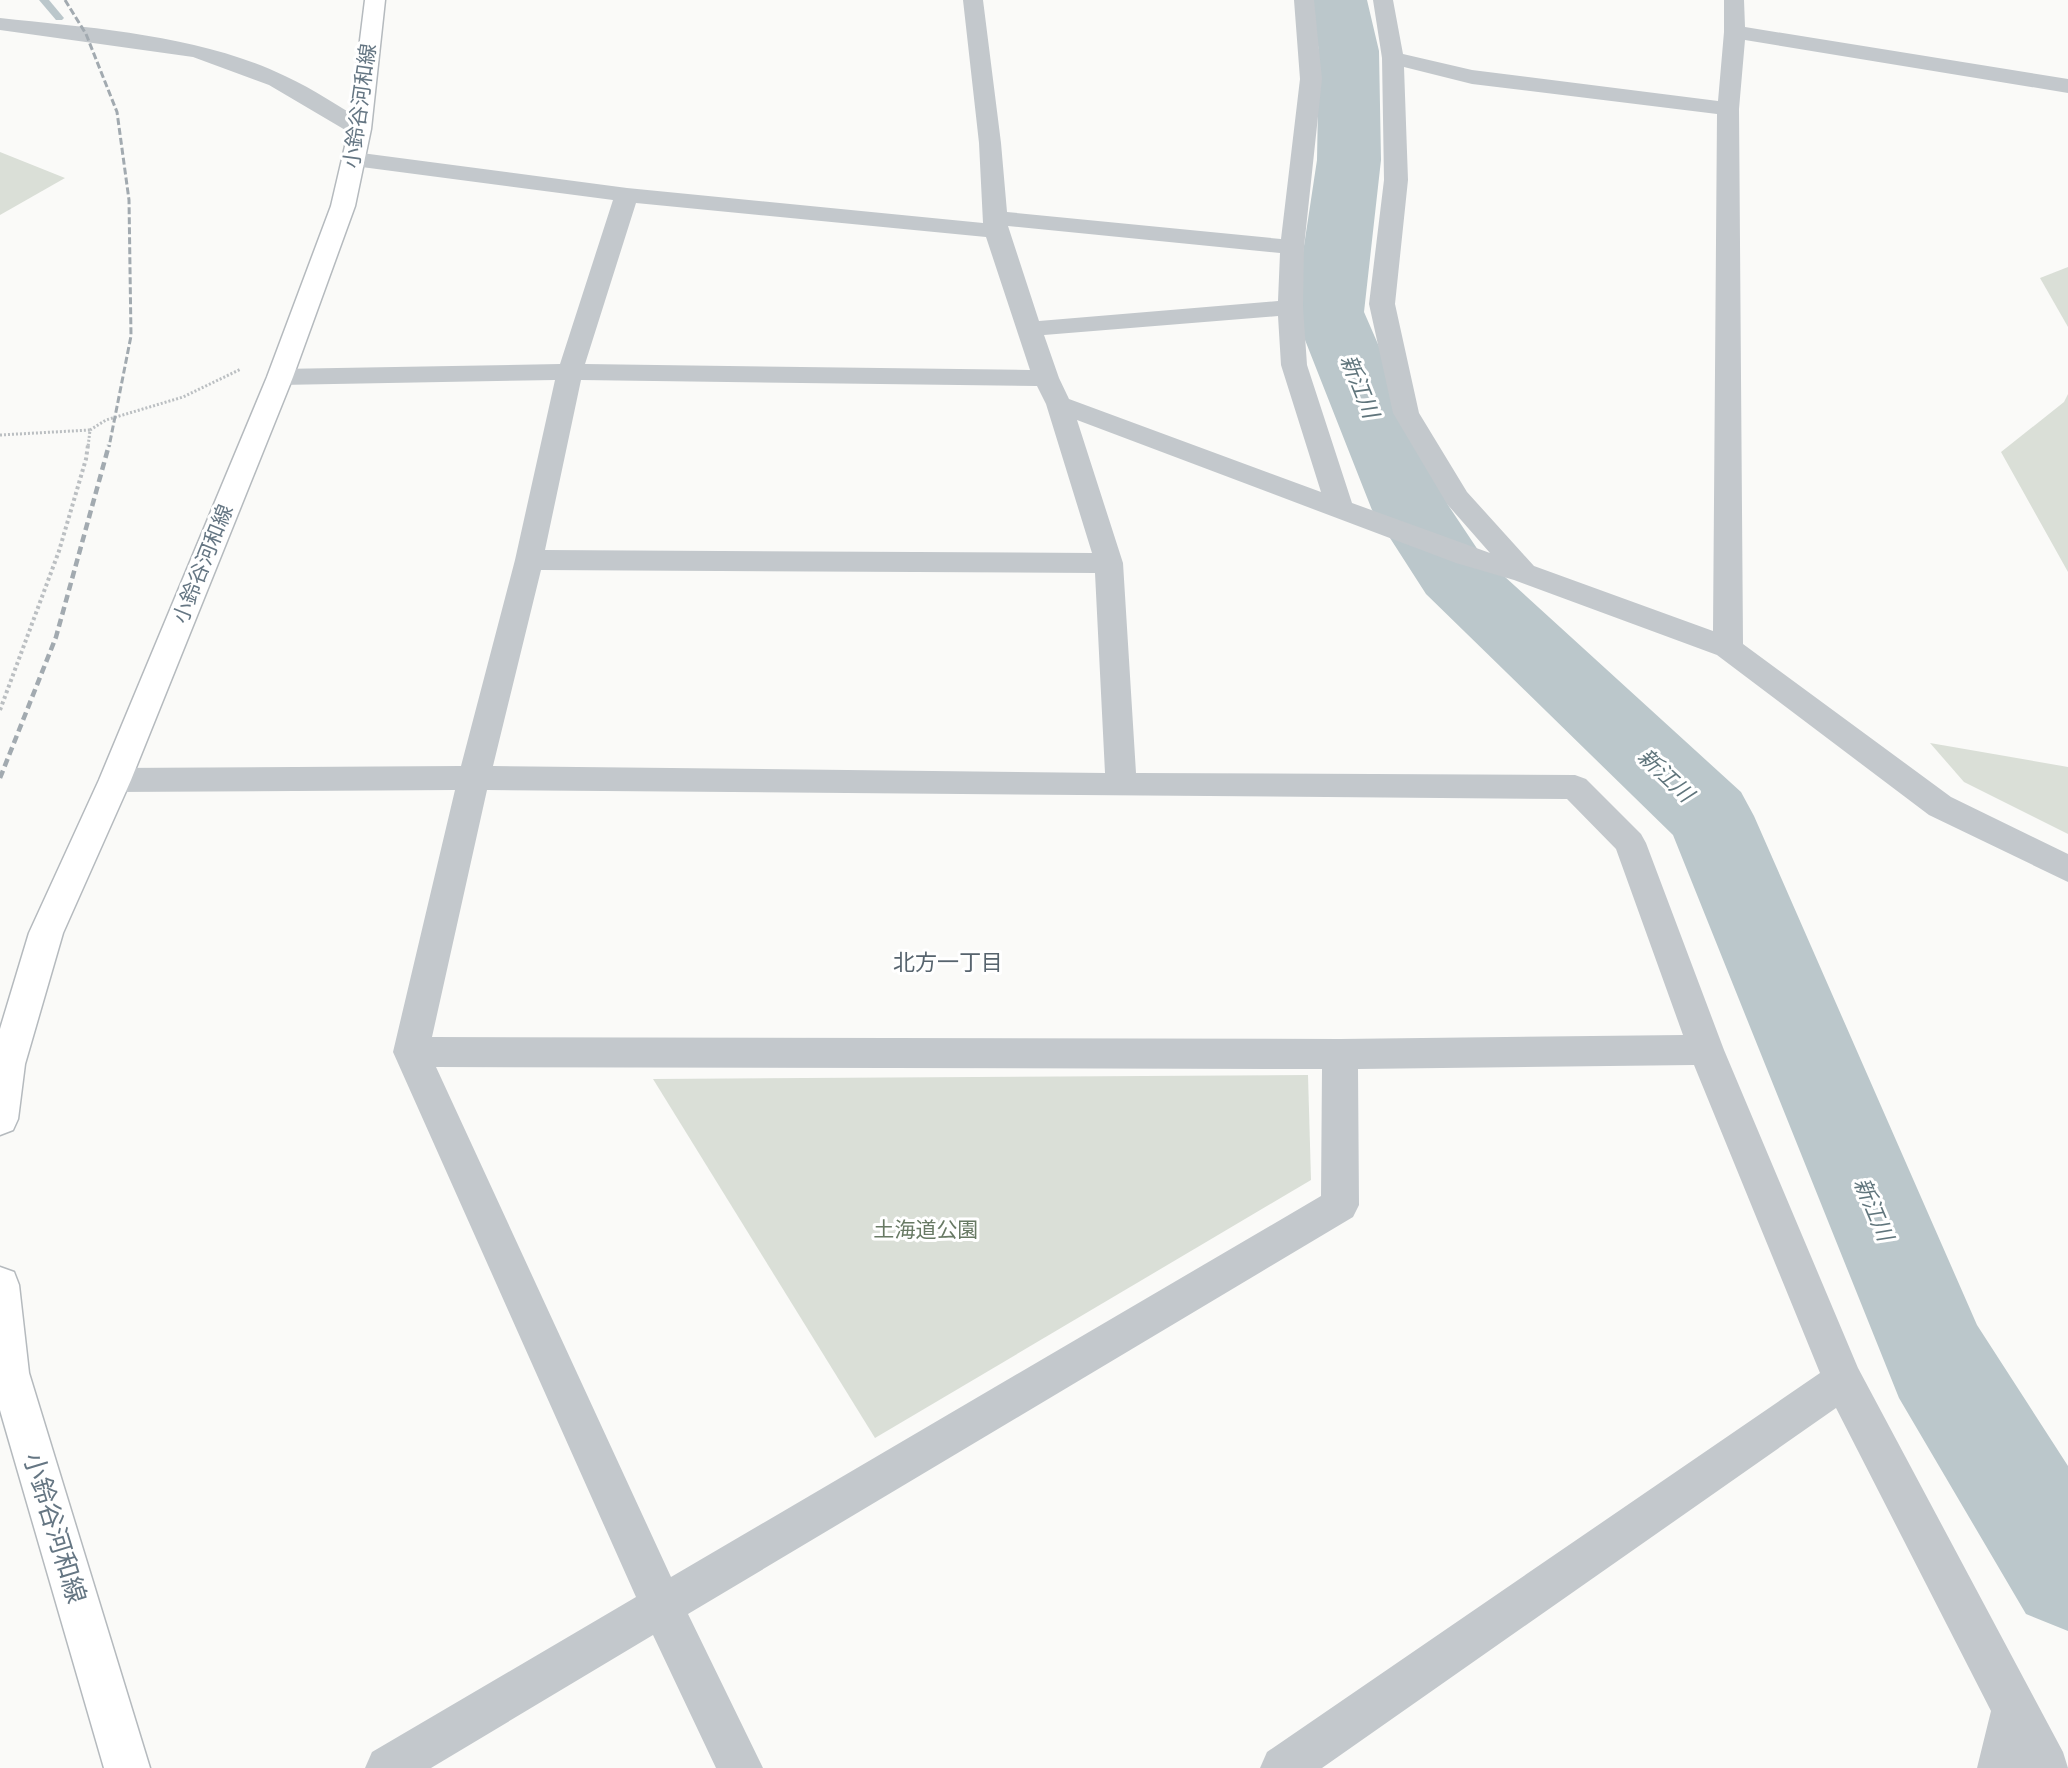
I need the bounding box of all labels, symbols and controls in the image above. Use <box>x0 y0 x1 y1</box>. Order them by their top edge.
street label: 小鈴谷河和線 <box>336 42 384 170</box>
water label: 新江川 <box>1332 350 1387 425</box>
street label: 小鈴谷河和線 <box>165 500 241 628</box>
water label: 新江川 <box>1630 742 1702 811</box>
district label: 北方一丁目 <box>893 947 1003 979</box>
water label: 新江川 <box>1845 1173 1901 1248</box>
park label: 土海道公園 <box>874 1215 979 1245</box>
street label: 小鈴谷河和線 <box>14 1448 95 1608</box>

